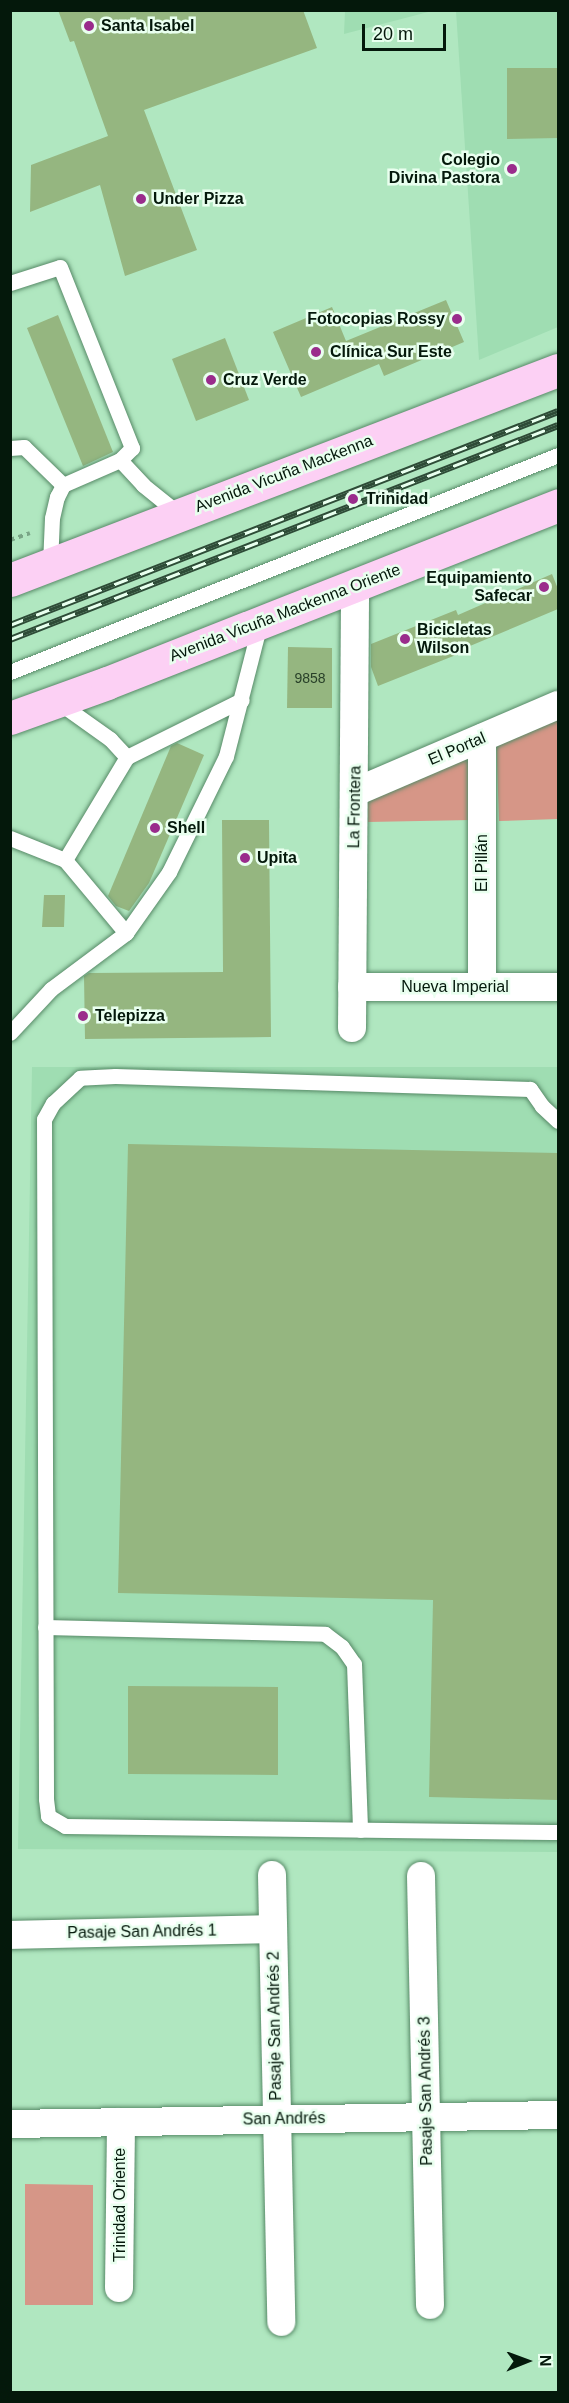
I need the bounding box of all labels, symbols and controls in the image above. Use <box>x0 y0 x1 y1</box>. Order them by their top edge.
scale bar <box>365 12 449 50</box>
place label: Santa Isabel <box>101 16 194 36</box>
marker: Santa Isabel <box>82 19 96 33</box>
text: 20 m <box>373 24 413 44</box>
place label: Colegio Divina Pastora <box>389 150 500 188</box>
marker: Colegio Divina Pastora <box>505 162 519 176</box>
place label: Under Pizza <box>153 189 244 209</box>
marker: Under Pizza <box>134 192 148 206</box>
place label: Fotocopias Rossy <box>307 309 445 329</box>
marker: Fotocopias Rossy <box>450 312 464 326</box>
place label: Clínica Sur Este <box>330 342 452 362</box>
marker: Clínica Sur Este <box>307 343 325 361</box>
place label: Cruz Verde <box>223 370 307 390</box>
marker: Cruz Verde <box>204 373 218 387</box>
street label: Avenida Vicuña Mackenna <box>192 431 376 517</box>
place label: Trinidad <box>366 489 428 509</box>
marker: Trinidad <box>344 490 362 508</box>
street label: Avenida Vicuña Mackenna Oriente <box>167 560 403 666</box>
place label: Equipamiento Safecar <box>426 568 532 606</box>
marker: Equipamiento Safecar <box>537 580 551 594</box>
place label: Bicicletas Wilson <box>417 620 492 658</box>
marker: Bicicletas Wilson <box>398 632 412 646</box>
house number: 9858 <box>294 670 326 686</box>
street label: El Portal <box>425 728 489 770</box>
street label: La Frontera <box>345 765 365 849</box>
place label: Shell <box>167 818 205 838</box>
marker: Shell <box>148 821 162 835</box>
street label: El Pillán <box>472 834 492 892</box>
place label: Upita <box>257 848 297 868</box>
marker: Upita <box>238 851 252 865</box>
street label: Nueva Imperial <box>401 977 509 997</box>
place label: Telepizza <box>95 1006 165 1026</box>
marker: Telepizza <box>76 1009 90 1023</box>
street label: Pasaje San Andrés 1 <box>67 1921 217 1943</box>
street label: Pasaje San Andrés 2 <box>264 1951 286 2101</box>
street label: Pasaje San Andrés 3 <box>415 2016 437 2166</box>
street label: San Andrés <box>242 2109 326 2129</box>
street label: Trinidad Oriente <box>110 2148 130 2262</box>
north arrow <box>497 2331 557 2391</box>
text: N <box>537 2355 554 2367</box>

